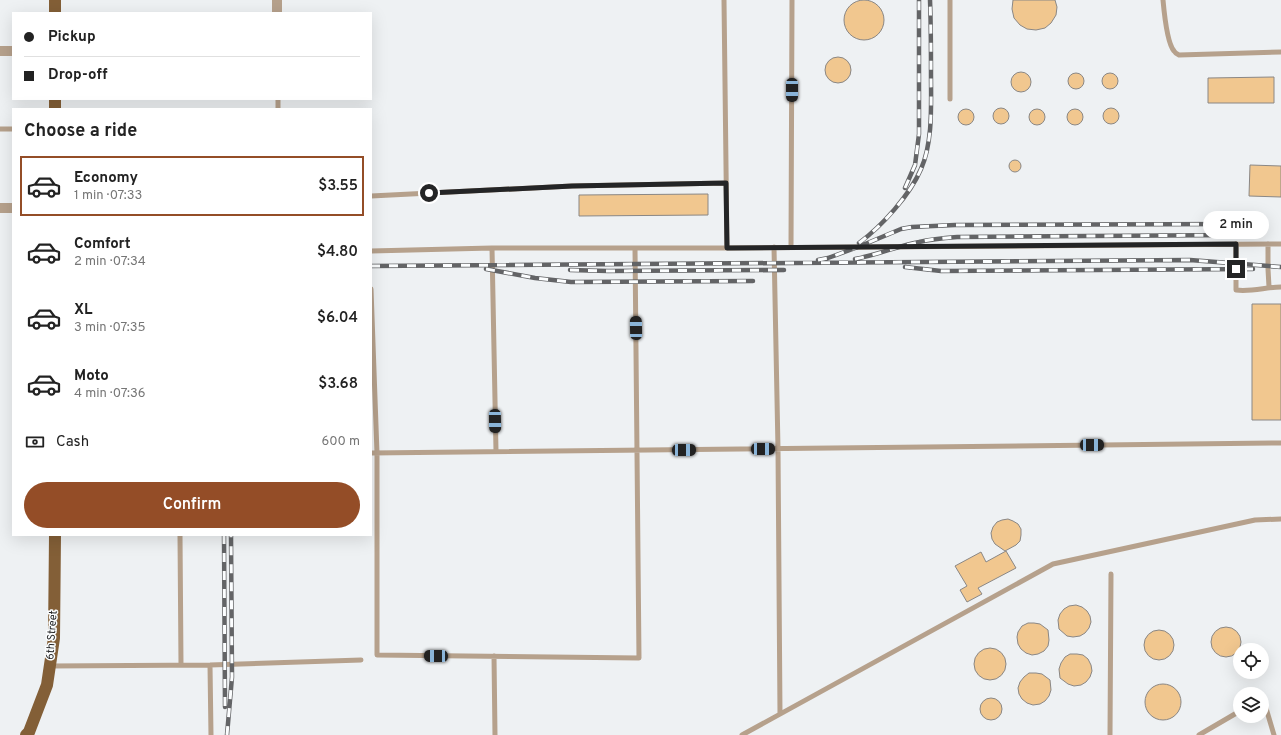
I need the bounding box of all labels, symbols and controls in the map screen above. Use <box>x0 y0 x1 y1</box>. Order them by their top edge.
text: Pickup <box>48 28 96 47</box>
text: Drop-off <box>48 66 108 85</box>
car <box>786 78 798 102</box>
text: Choose a ride <box>24 120 137 143</box>
icon: car <box>26 168 62 204</box>
text: Economy <box>74 169 138 188</box>
text: $3.55 <box>318 177 358 196</box>
route start <box>420 184 438 202</box>
text: 1 min · 07:33 <box>74 188 142 204</box>
callout: 2 min <box>1203 211 1269 239</box>
text: 2 min <box>1219 217 1253 233</box>
icon: car <box>26 234 62 270</box>
text: Comfort <box>74 235 131 254</box>
text: $4.80 <box>317 243 358 262</box>
text: 2 min · 07:34 <box>74 254 146 270</box>
route end <box>1227 260 1245 278</box>
icon: car <box>26 300 62 336</box>
text: XL <box>74 301 92 320</box>
text: $6.04 <box>317 309 358 328</box>
car <box>630 316 642 340</box>
text: 3 min · 07:35 <box>74 320 146 336</box>
icon: car <box>26 366 62 402</box>
text: Moto <box>74 367 109 386</box>
text: $3.68 <box>318 375 358 394</box>
text: 4 min · 07:36 <box>74 386 146 402</box>
car <box>489 409 501 433</box>
icon: cash <box>24 431 46 453</box>
text: Cash <box>56 433 89 452</box>
text: 600 m <box>322 434 360 450</box>
car <box>1080 439 1104 451</box>
car <box>751 443 775 455</box>
car <box>672 444 696 456</box>
button: Confirm <box>24 482 360 528</box>
street label: 6th Street <box>43 610 61 660</box>
map controls <box>1233 643 1269 723</box>
button: locate <box>1233 643 1269 679</box>
car <box>424 650 448 662</box>
button: layers <box>1233 687 1269 723</box>

